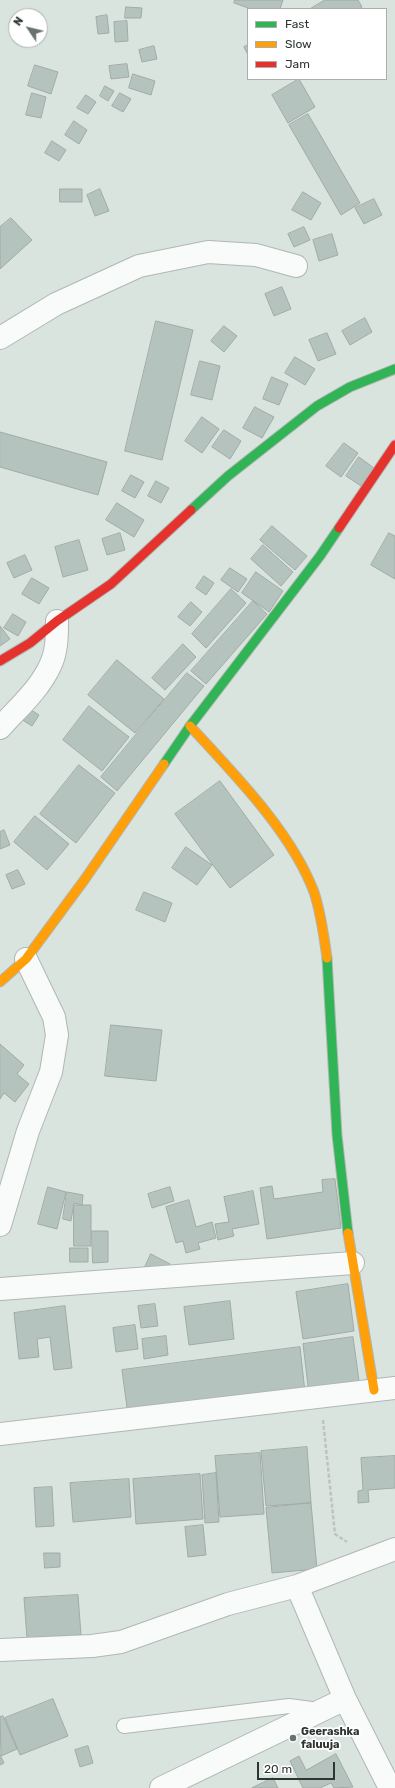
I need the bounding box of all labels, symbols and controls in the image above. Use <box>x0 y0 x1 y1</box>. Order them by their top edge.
north arrow <box>8 8 48 48</box>
legend <box>247 8 387 80</box>
text: N <box>11 14 26 28</box>
text: Fast <box>285 17 309 31</box>
text: Slow <box>285 37 312 51</box>
text: Jam <box>285 57 310 71</box>
place label: Geerashka faluuja <box>301 1725 359 1751</box>
marker: Geerashka faluuja <box>288 1733 298 1743</box>
scale bar <box>259 1754 337 1780</box>
text: 20 m <box>264 1762 292 1776</box>

